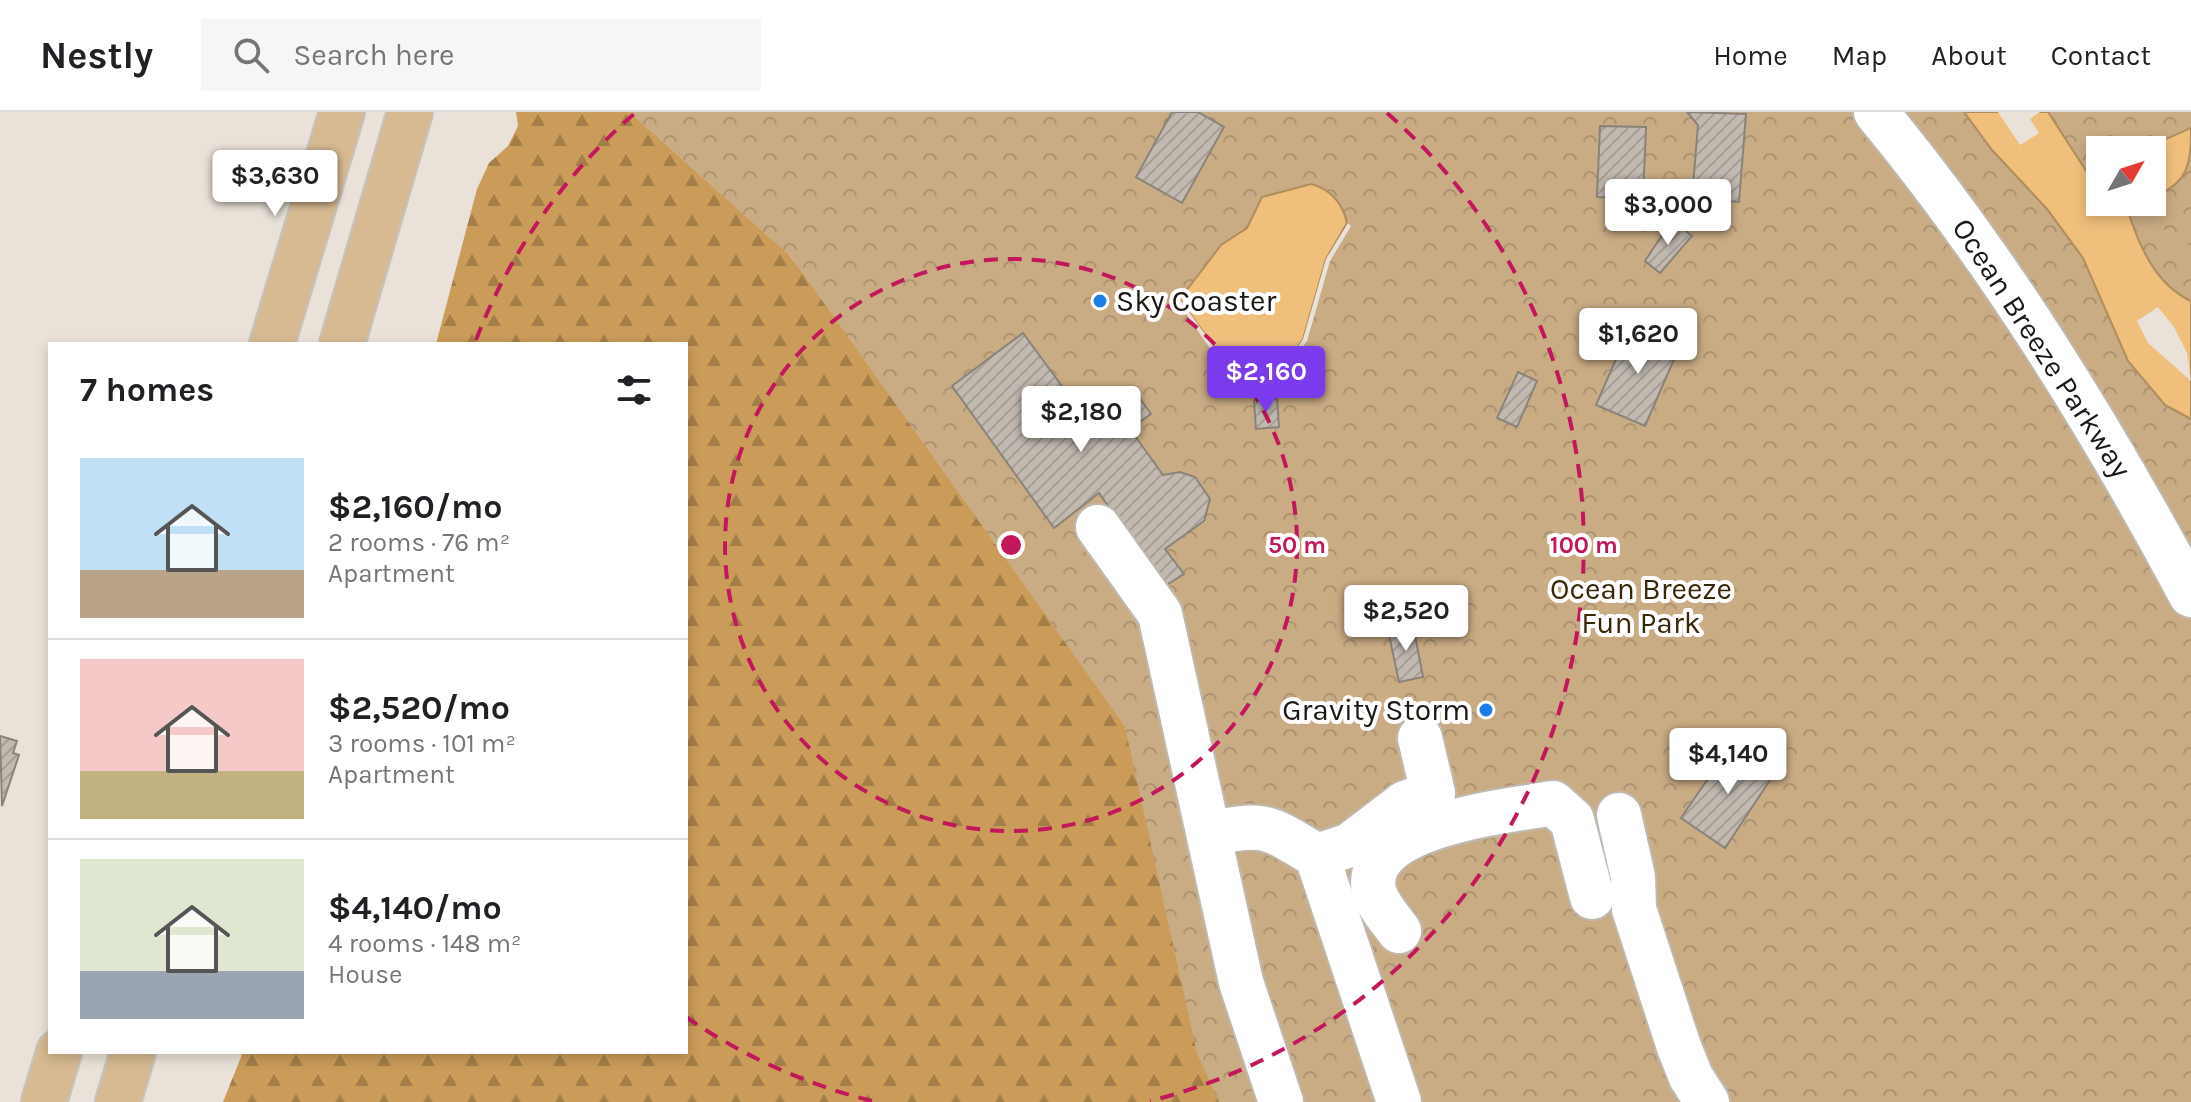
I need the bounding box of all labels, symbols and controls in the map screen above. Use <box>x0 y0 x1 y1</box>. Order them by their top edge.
search box <box>201 19 761 91</box>
text: Nestly <box>40 33 153 78</box>
icon: search <box>229 33 273 77</box>
text: Search here <box>293 37 455 73</box>
text: Home <box>1713 39 1788 72</box>
text: Map <box>1832 39 1887 72</box>
text: About <box>1931 39 2007 72</box>
text: Contact <box>2051 39 2151 72</box>
north arrow <box>2086 136 2166 216</box>
map controls <box>2086 136 2166 216</box>
pin: $3,630 <box>210 150 340 218</box>
text: $3,630 <box>230 160 320 191</box>
pin: $3,000 <box>1603 179 1733 247</box>
text: $3,000 <box>1623 189 1713 220</box>
street label: Ocean Breeze Parkway <box>1945 211 2139 485</box>
place label: Sky Coaster <box>1116 283 1276 319</box>
marker: Sky Coaster <box>1091 292 1109 310</box>
pin: $1,620 <box>1573 308 1703 376</box>
text: $1,620 <box>1597 318 1679 349</box>
pin: $2,160 <box>1201 346 1331 414</box>
text: $2,160 <box>1225 356 1307 387</box>
icon: filters <box>612 368 656 412</box>
text: 7 homes <box>80 370 214 410</box>
pin: $2,180 <box>1016 386 1146 454</box>
text: $2,180 <box>1040 396 1122 427</box>
text: $2,160/mo <box>328 487 502 527</box>
icon: home <box>144 490 240 586</box>
text: 2 rooms · 76 m² <box>328 527 510 558</box>
centre of rings <box>997 531 1025 559</box>
text: 50 m <box>1268 531 1326 559</box>
text: 100 m <box>1550 531 1618 559</box>
text: Apartment <box>328 558 455 589</box>
park label: Ocean Breeze Fun Park <box>1550 571 1732 641</box>
pin: $2,520 <box>1341 585 1471 653</box>
text: $2,520 <box>1362 595 1450 626</box>
text: $2,520/mo <box>328 688 510 728</box>
icon: home <box>144 691 240 787</box>
place label: Gravity Storm <box>1282 692 1470 728</box>
marker: Gravity Storm <box>1477 701 1495 719</box>
text: 3 rooms · 101 m² <box>328 728 516 759</box>
pin: $4,140 <box>1663 728 1793 796</box>
text: $4,140 <box>1687 738 1769 769</box>
text: Apartment <box>328 759 455 790</box>
text: $4,140/mo <box>328 888 502 928</box>
icon: home <box>144 891 240 987</box>
text: 4 rooms · 148 m² <box>328 928 522 959</box>
text: House <box>328 959 402 990</box>

